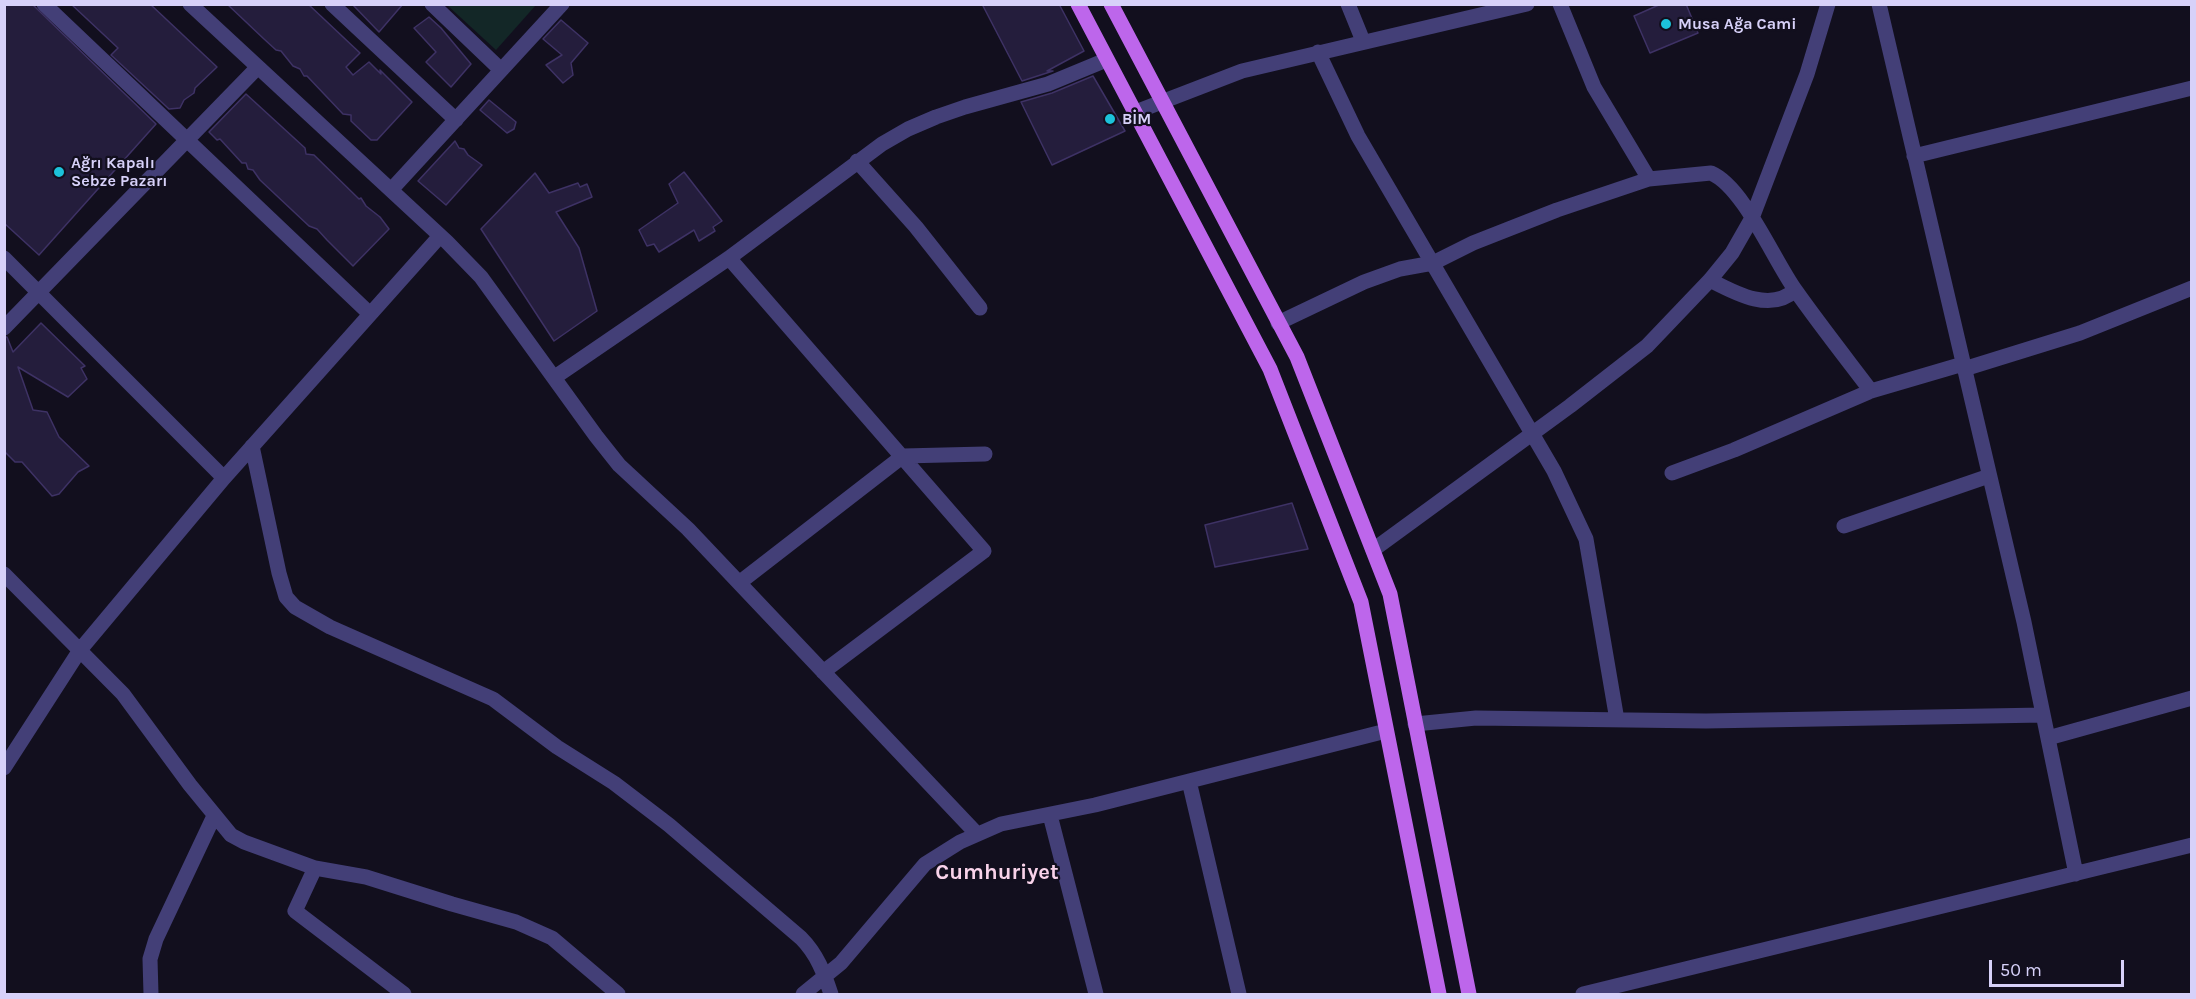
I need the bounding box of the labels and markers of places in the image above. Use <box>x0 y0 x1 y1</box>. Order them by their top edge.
place label: Musa Ağa Cami <box>1678 14 1797 34</box>
marker: Musa Ağa Cami <box>1659 17 1673 31</box>
place label: BİM <box>1122 109 1151 129</box>
marker: BİM <box>1103 112 1117 126</box>
place label: Ağrı Kapalı Sebze Pazarı <box>71 153 167 191</box>
marker: Ağrı Kapalı Sebze Pazarı <box>52 165 66 179</box>

